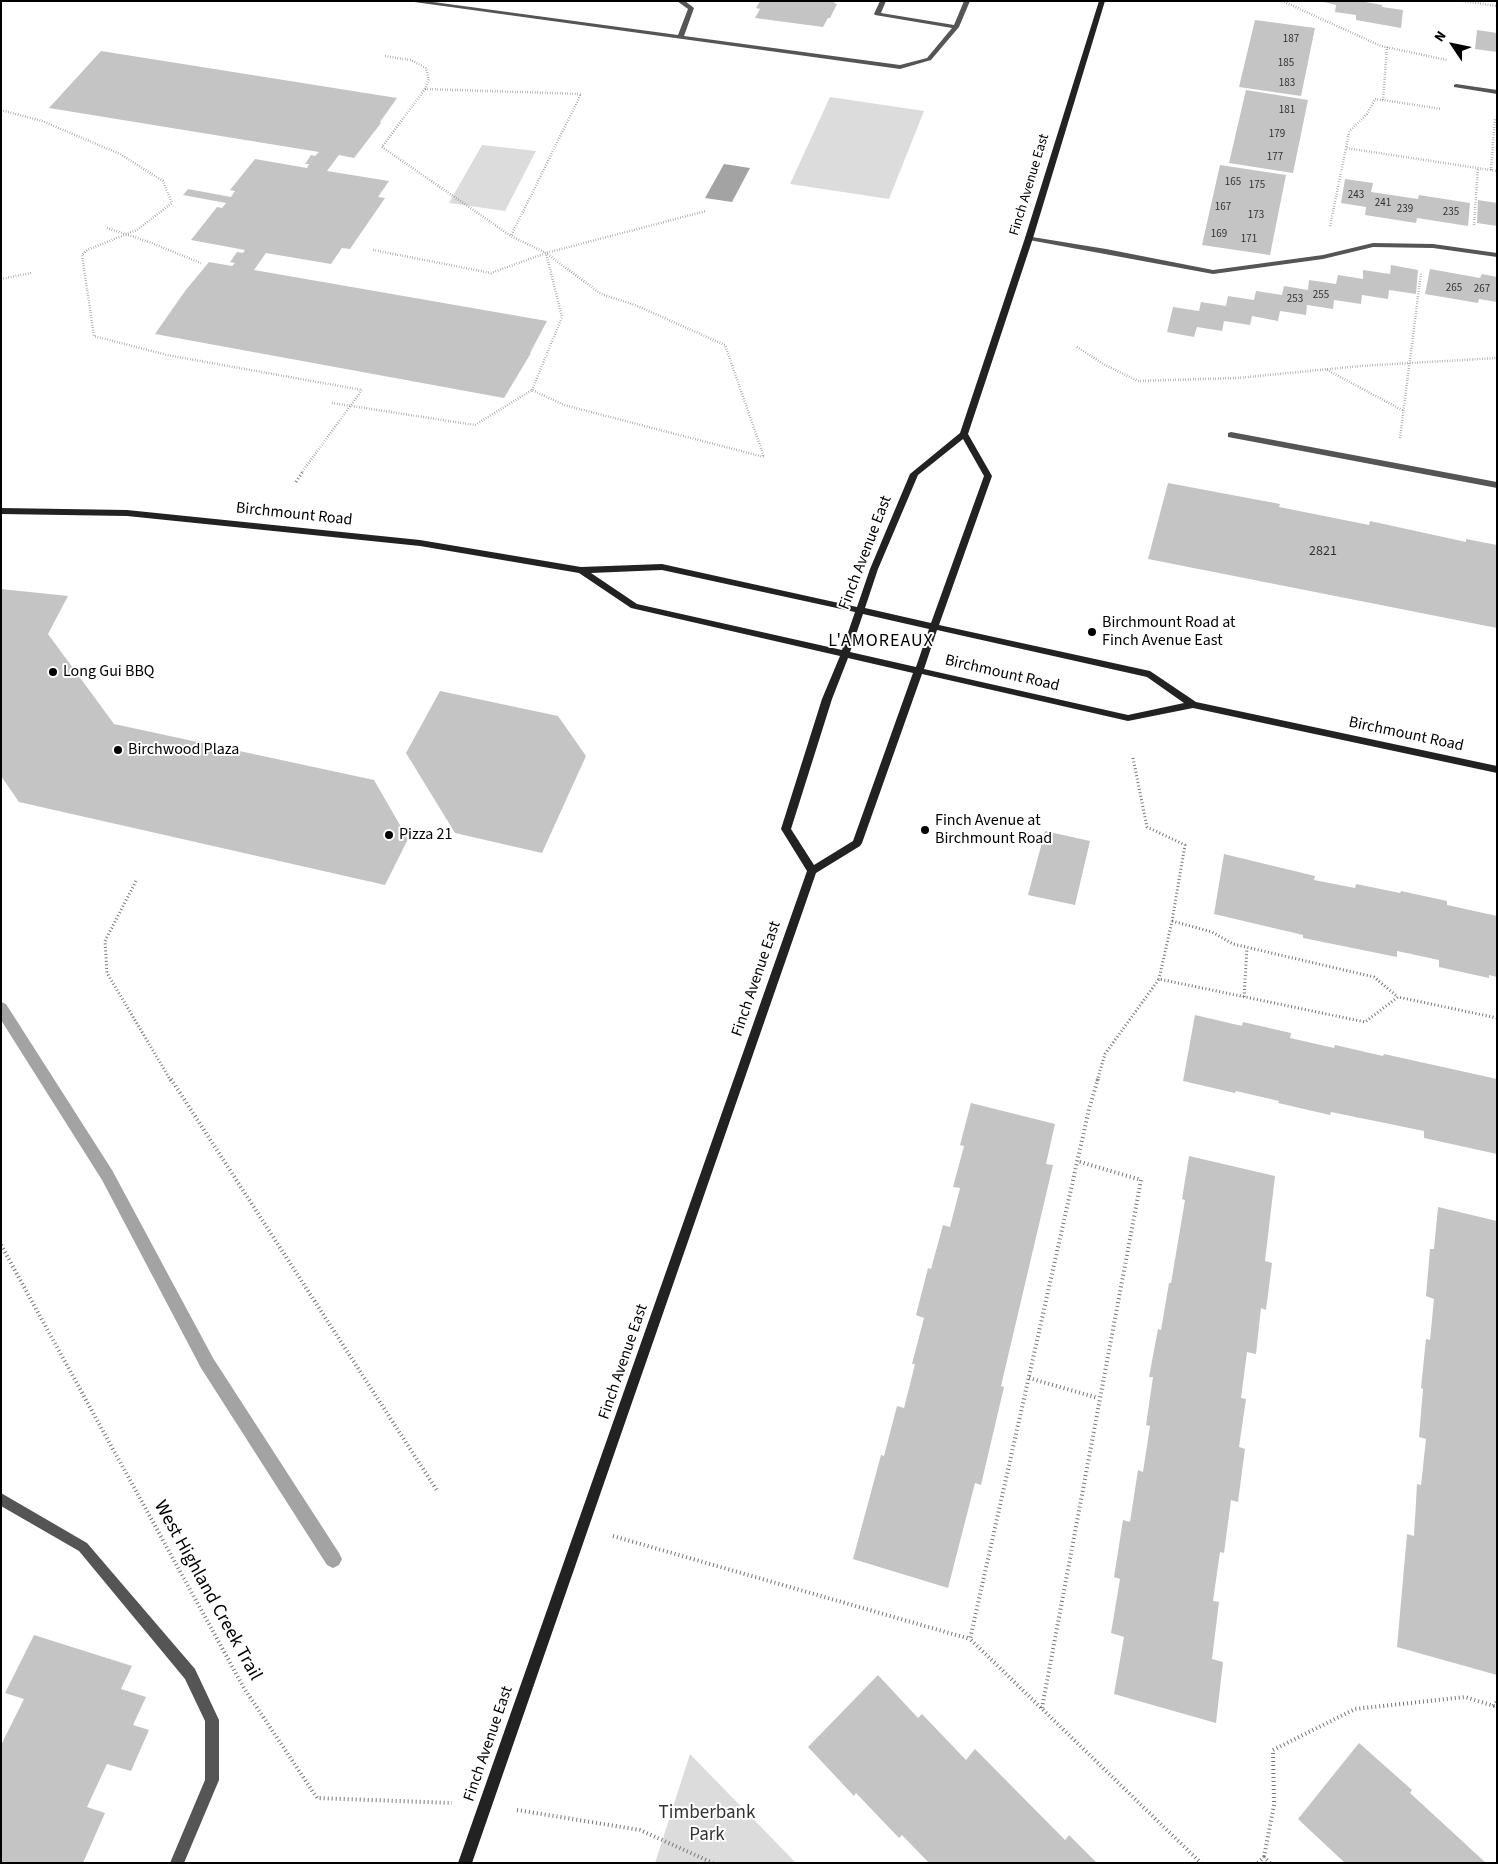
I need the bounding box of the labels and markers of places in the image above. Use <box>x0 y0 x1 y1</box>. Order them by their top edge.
place label: Birchmount Road at Finch Avenue East <box>1102 613 1236 651</box>
marker: Birchmount Road at Finch Avenue East <box>1086 626 1098 638</box>
place label: Long Gui BBQ <box>63 662 154 682</box>
marker: Long Gui BBQ <box>47 666 59 678</box>
place label: Birchwood Plaza <box>128 740 239 760</box>
marker: Birchwood Plaza <box>112 744 124 756</box>
place label: Finch Avenue at Birchmount Road <box>935 811 1052 849</box>
marker: Finch Avenue at Birchmount Road <box>919 824 931 836</box>
place label: Pizza 21 <box>399 825 452 845</box>
marker: Pizza 21 <box>383 829 395 841</box>

